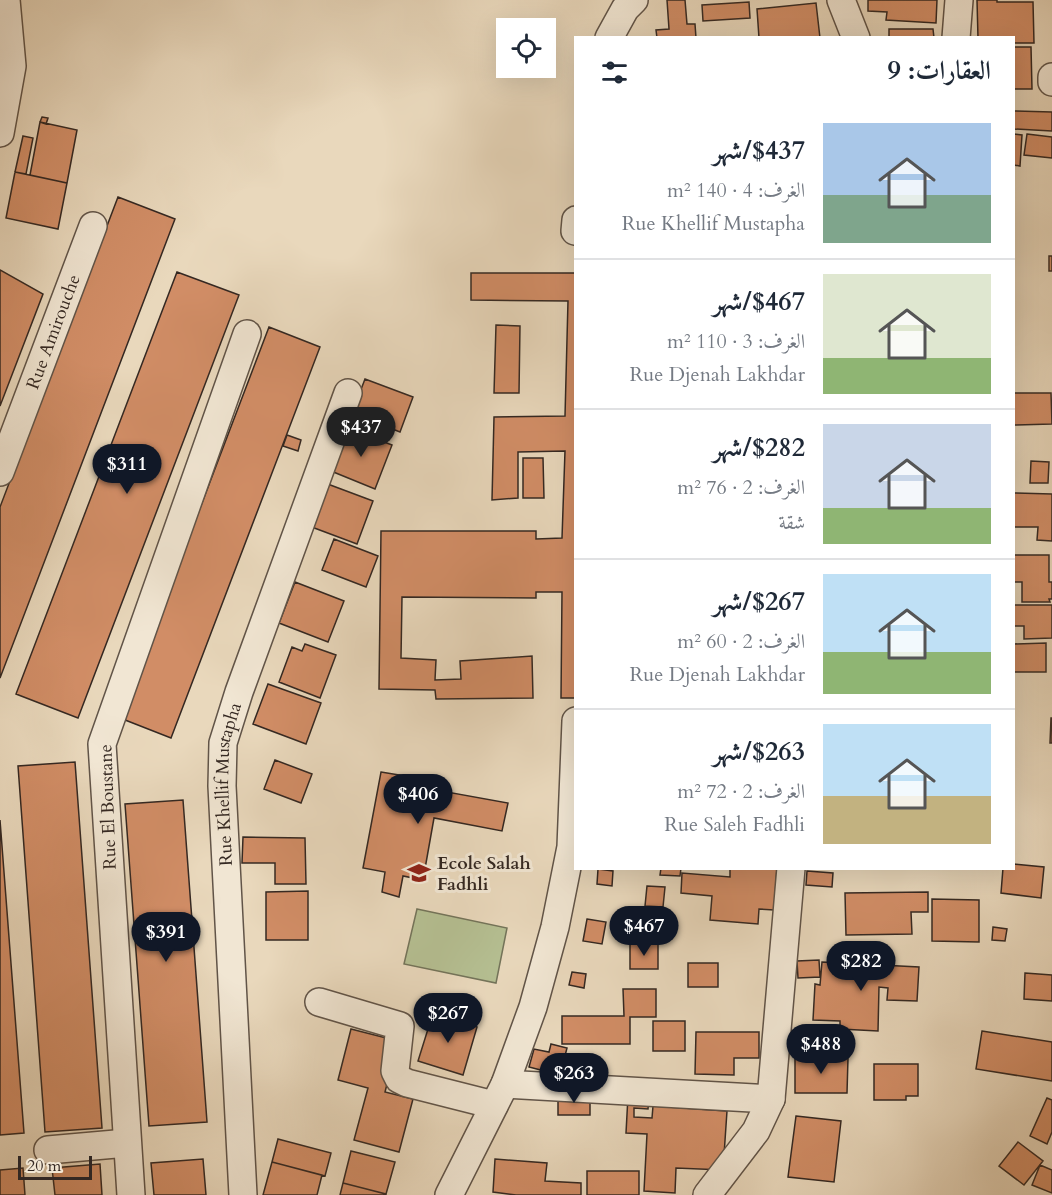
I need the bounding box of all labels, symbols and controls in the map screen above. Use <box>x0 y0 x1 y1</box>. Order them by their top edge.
map controls <box>496 18 556 78</box>
button: locate <box>496 18 556 78</box>
text: العقارات: 9 <box>888 53 991 88</box>
icon: filters <box>598 56 631 89</box>
text: $437/شهر <box>713 133 805 168</box>
icon: home <box>871 147 943 219</box>
text: الغرف: 4 · 140 m² <box>667 177 805 204</box>
text: Rue Khellif Mustapha <box>622 210 805 237</box>
street label: Rue Amirouche <box>20 271 86 393</box>
text: $467/شهر <box>713 284 805 319</box>
icon: home <box>871 298 943 370</box>
text: الغرف: 3 · 110 m² <box>667 328 805 355</box>
text: Rue Djenah Lakhdar <box>629 361 805 388</box>
pin: $437 <box>325 407 397 458</box>
text: $437 <box>341 413 381 440</box>
text: $282/شهر <box>713 430 805 465</box>
pin: $311 <box>91 444 163 495</box>
icon: home <box>871 448 943 520</box>
text: $311 <box>107 450 147 477</box>
text: الغرف: 2 · 76 m² <box>677 474 805 501</box>
text: شقة <box>779 509 805 536</box>
text: $267/شهر <box>713 584 805 619</box>
icon: home <box>871 598 943 670</box>
text: الغرف: 2 · 60 m² <box>677 628 805 655</box>
text: Rue Djenah Lakhdar <box>629 661 805 688</box>
street label: Rue Khellif Mustapha <box>209 699 248 867</box>
text: $263/شهر <box>713 734 805 769</box>
street label: Rue El Boustane <box>93 744 123 870</box>
icon: home <box>871 748 943 820</box>
pin: $406 <box>382 774 454 825</box>
text: الغرف: 2 · 72 m² <box>677 778 805 805</box>
text: $406 <box>398 780 438 807</box>
text: Rue Saleh Fadhli <box>664 811 805 838</box>
place label: Ecole Salah Fadhli <box>437 851 531 897</box>
school or university icon: Ecole Salah Fadhli <box>406 860 432 886</box>
pin: $467 <box>608 906 680 957</box>
pin: $391 <box>130 912 202 963</box>
text: $467 <box>624 912 664 939</box>
text: $391 <box>146 918 186 945</box>
pin: $282 <box>825 941 897 992</box>
text: $282 <box>841 947 881 974</box>
pin: $267 <box>412 993 484 1044</box>
text: $267 <box>428 999 468 1026</box>
pin: $488 <box>785 1024 857 1075</box>
text: $488 <box>801 1030 841 1057</box>
pin: $263 <box>538 1053 610 1104</box>
text: $263 <box>554 1059 594 1086</box>
scale bar <box>18 1153 92 1180</box>
text: 20 m <box>27 1155 61 1177</box>

